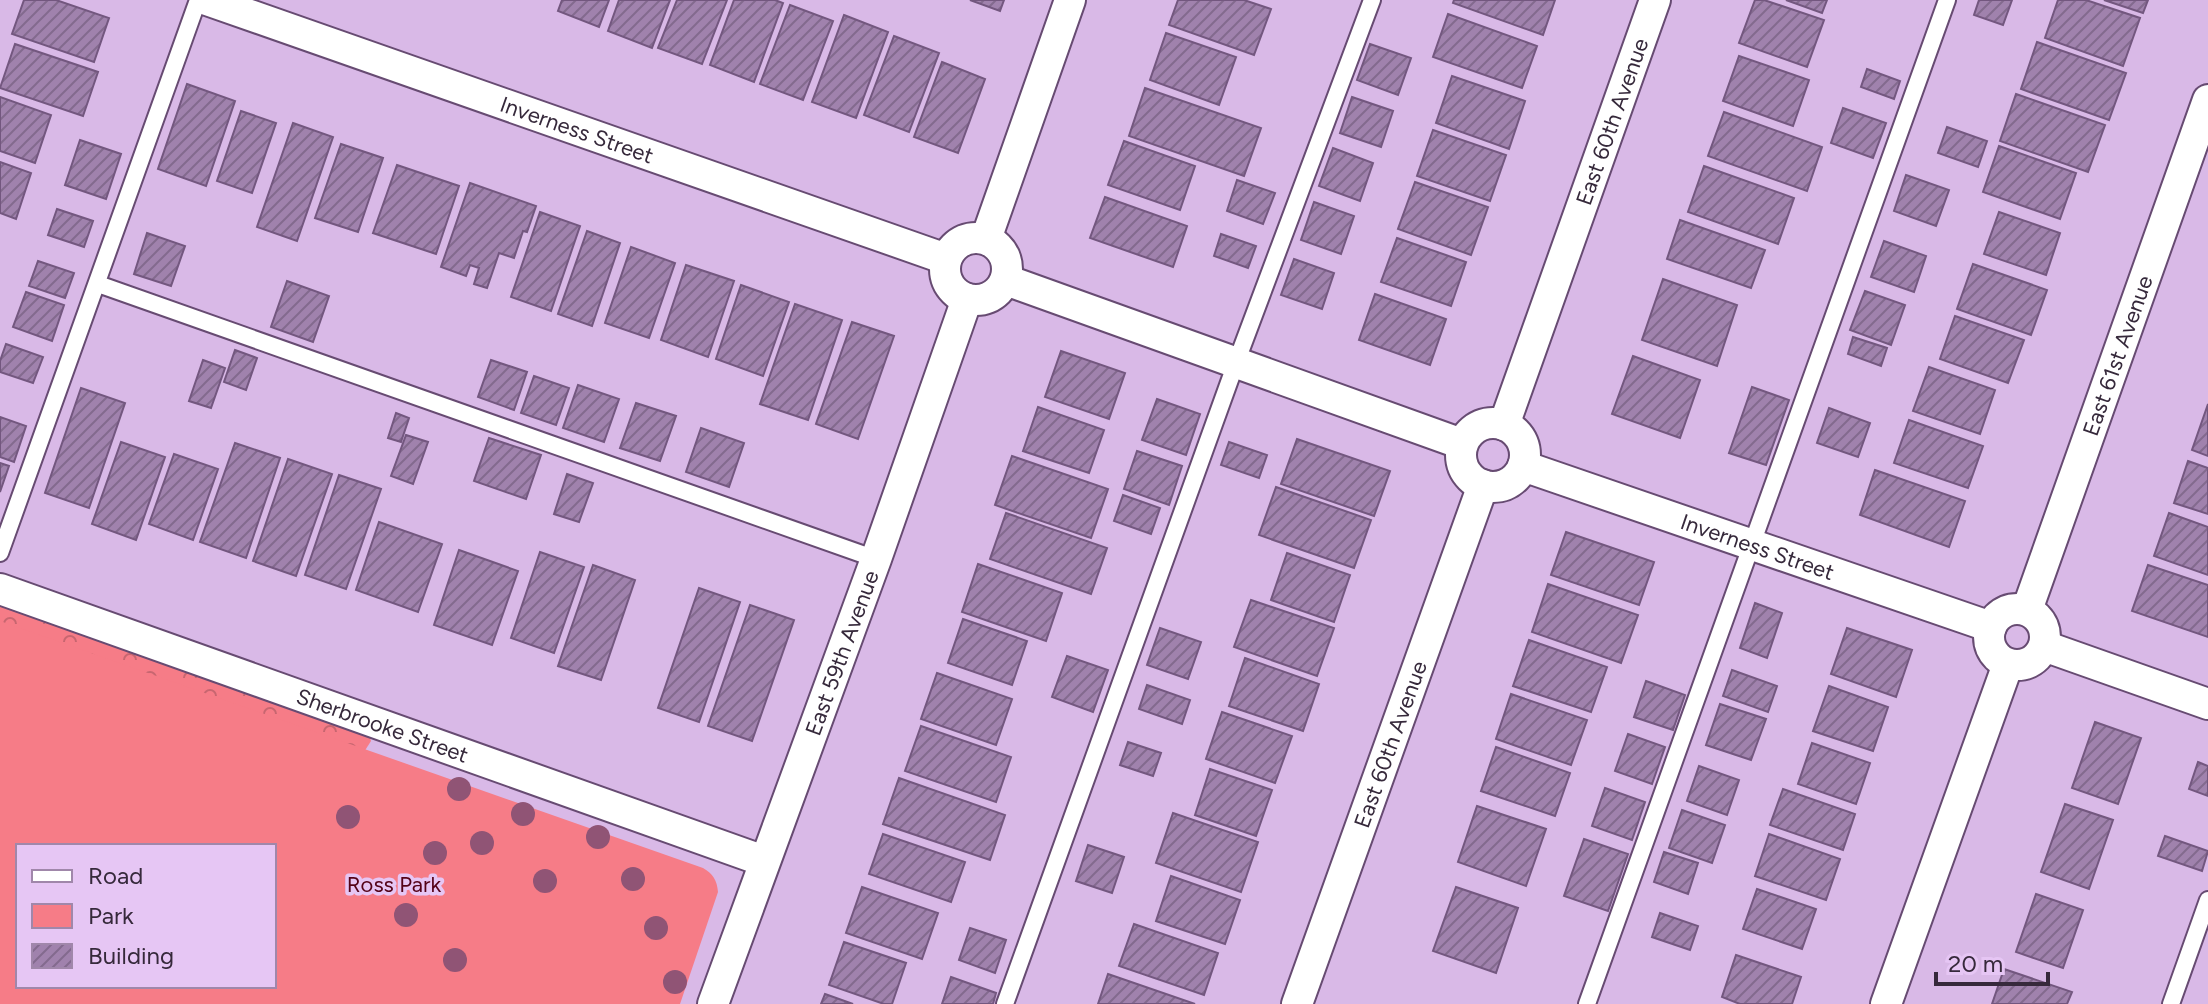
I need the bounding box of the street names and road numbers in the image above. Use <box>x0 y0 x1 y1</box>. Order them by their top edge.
street label: East 60th Avenue <box>1570 34 1654 209</box>
street label: Inverness Street <box>497 90 657 169</box>
street label: East 61st Avenue <box>2076 272 2158 439</box>
street label: Inverness Street <box>1677 508 1838 586</box>
street label: East 59th Avenue <box>799 567 884 739</box>
street label: East 60th Avenue <box>1348 657 1432 831</box>
street label: Sherbrooke Street <box>293 682 472 768</box>

